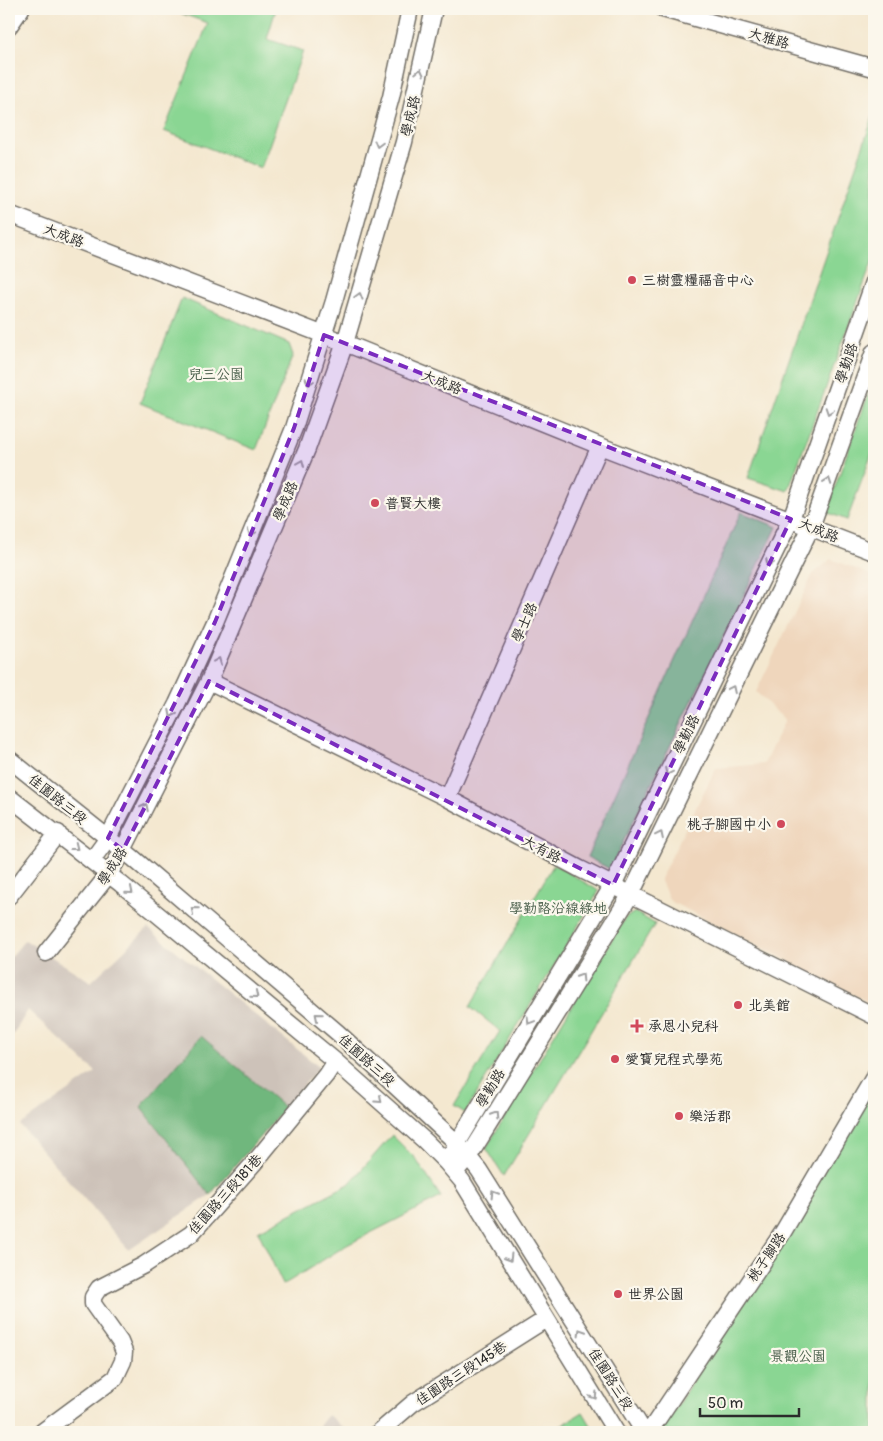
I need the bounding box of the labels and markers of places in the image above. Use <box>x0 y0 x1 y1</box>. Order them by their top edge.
place label: 三樹靈糧福音中心 <box>642 272 754 289</box>
marker: 三樹靈糧福音中心 <box>626 274 638 286</box>
place label: 普賢大樓 <box>385 495 441 512</box>
marker: 普賢大樓 <box>369 497 381 509</box>
place label: 桃子腳國中小 <box>687 816 771 833</box>
marker: 桃子腳國中小 <box>775 818 787 830</box>
place label: 北美館 <box>748 997 790 1014</box>
marker: 北美館 <box>732 999 744 1011</box>
place label: 承恩小兒科 <box>648 1018 719 1035</box>
marker: 承恩小兒科 <box>630 1019 644 1033</box>
place label: 愛寶兒程式學苑 <box>625 1051 723 1068</box>
marker: 愛寶兒程式學苑 <box>609 1053 621 1065</box>
place label: 樂活郡 <box>689 1108 731 1125</box>
marker: 樂活郡 <box>673 1110 685 1122</box>
place label: 世界公園 <box>628 1286 684 1303</box>
marker: 世界公園 <box>612 1288 624 1300</box>

